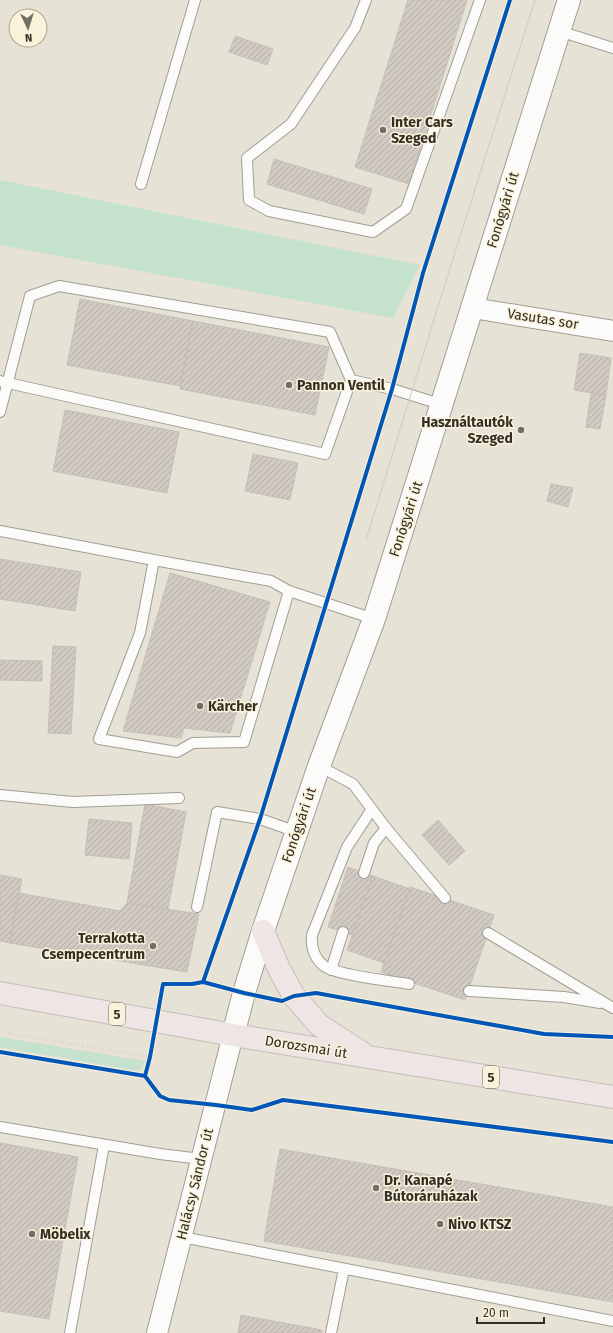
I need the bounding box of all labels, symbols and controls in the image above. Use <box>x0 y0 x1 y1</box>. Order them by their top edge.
north arrow <box>8 8 48 48</box>
text: N <box>25 31 33 44</box>
place label: Inter Cars Szeged <box>391 114 453 147</box>
marker: Inter Cars Szeged <box>378 125 388 135</box>
street label: Fonógyári út <box>483 169 523 250</box>
street label: Vasutas sor <box>506 305 581 333</box>
place label: Pannon Ventil <box>297 377 386 394</box>
marker: Pannon Ventil <box>284 380 294 390</box>
place label: Használtautók Szeged <box>421 414 513 447</box>
marker: Használtautók Szeged <box>516 425 526 435</box>
street label: Fonógyári út <box>386 478 427 559</box>
place label: Kärcher <box>208 698 258 715</box>
marker: Kärcher <box>195 701 205 711</box>
street label: Fonógyári út <box>278 784 320 865</box>
place label: Terrakotta Csempecentrum <box>42 930 145 963</box>
marker: Terrakotta Csempecentrum <box>148 941 158 951</box>
road number: 5 <box>109 1003 125 1025</box>
street label: Dorozsmai út <box>264 1032 349 1062</box>
road number: 5 <box>483 1066 499 1088</box>
street label: Halácsy Sándor út <box>173 1125 217 1242</box>
place label: Dr. Kanapé Bútoráruházak <box>384 1172 478 1205</box>
marker: Dr. Kanapé Bútoráruházak <box>371 1183 381 1193</box>
place label: Nivo KTSZ <box>448 1216 512 1233</box>
marker: Nivo KTSZ <box>435 1219 445 1229</box>
place label: Möbelix <box>40 1226 91 1243</box>
marker: Möbelix <box>27 1229 37 1239</box>
scale bar <box>477 1299 544 1325</box>
text: 20 m <box>483 1306 509 1320</box>

